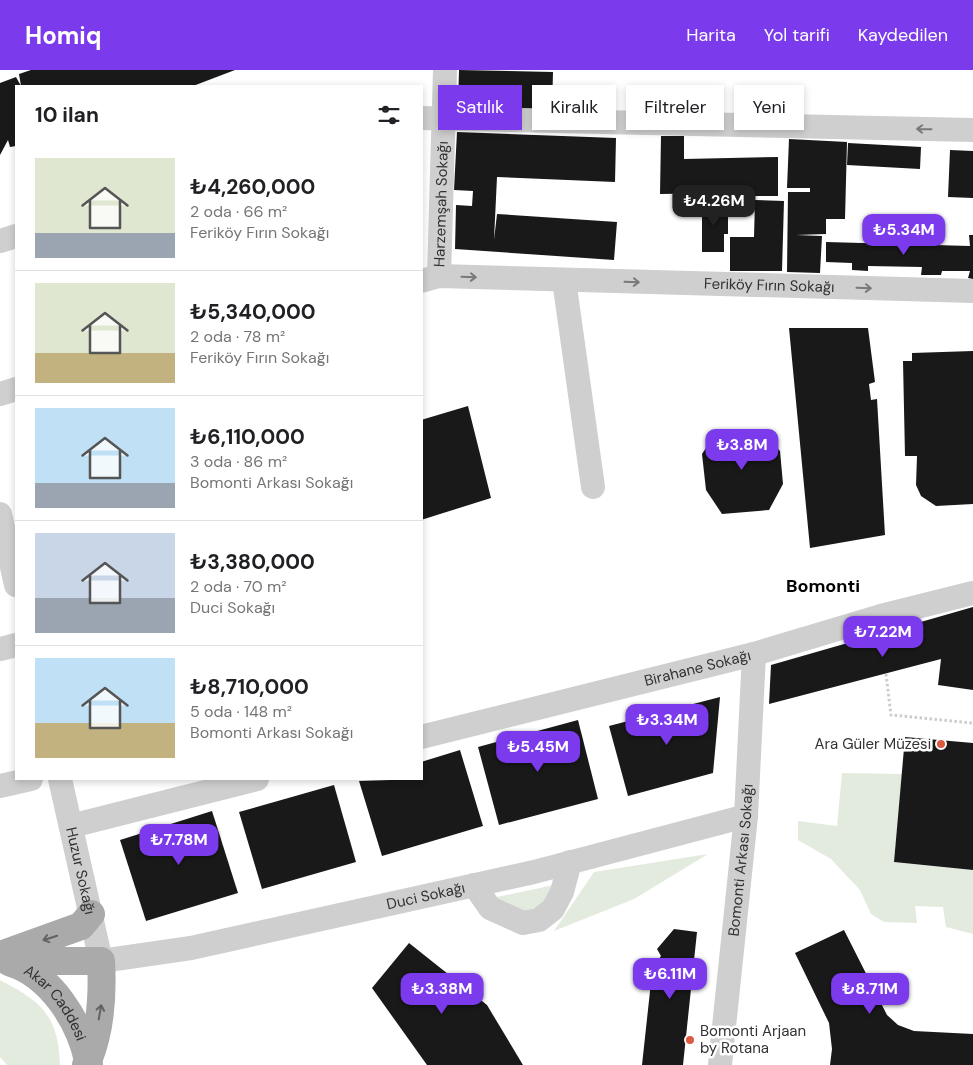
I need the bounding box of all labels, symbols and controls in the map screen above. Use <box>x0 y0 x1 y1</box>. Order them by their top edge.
text: Homiq <box>25 20 102 51</box>
text: Harita <box>686 23 736 47</box>
text: Yol tarifi <box>764 23 830 47</box>
text: Kaydedilen <box>858 23 948 47</box>
chip: Satılık <box>438 85 522 130</box>
chip: Kiralık <box>532 85 616 130</box>
chip: Filtreler <box>626 85 724 130</box>
chip: Yeni <box>734 85 804 130</box>
text: 10 ilan <box>35 101 99 129</box>
icon: filters <box>375 101 403 129</box>
one-way arrow <box>917 124 933 134</box>
street label: Harzemşah Sokağı <box>429 141 453 267</box>
text: ₺4,260,000 <box>190 173 315 201</box>
icon: home <box>75 178 135 238</box>
pin: ₺4.26M <box>673 184 755 227</box>
text: ₺4.26M <box>683 190 745 211</box>
text: 2 oda · 66 m² <box>190 201 287 222</box>
pin: ₺5.34M <box>863 214 945 256</box>
text: ₺5.34M <box>873 219 935 240</box>
text: Feriköy Fırın Sokağı <box>190 222 329 243</box>
one-way arrow <box>461 272 477 282</box>
street label: Feriköy Fırın Sokağı <box>704 273 835 297</box>
one-way arrow <box>624 277 640 286</box>
one-way arrow <box>856 283 872 293</box>
text: ₺5,340,000 <box>190 298 316 326</box>
icon: home <box>75 303 135 363</box>
text: 2 oda · 78 m² <box>190 326 285 347</box>
text: Feriköy Fırın Sokağı <box>190 347 329 368</box>
text: ₺6,110,000 <box>190 423 305 451</box>
icon: home <box>75 428 135 488</box>
pin: ₺3.8M <box>707 428 777 471</box>
text: ₺3.8M <box>716 434 768 455</box>
text: 3 oda · 86 m² <box>190 451 287 472</box>
text: Bomonti Arkası Sokağı <box>190 472 353 493</box>
text: ₺3,380,000 <box>190 548 315 576</box>
icon: home <box>75 553 135 613</box>
district label: Bomonti <box>786 574 860 598</box>
text: 2 oda · 70 m² <box>190 576 286 597</box>
text: Duci Sokağı <box>190 597 275 618</box>
pin: ₺7.22M <box>842 616 924 658</box>
text: ₺7.22M <box>854 621 912 642</box>
street label: Birahane Sokağı <box>642 645 753 691</box>
text: ₺8,710,000 <box>190 673 309 701</box>
icon: home <box>75 678 135 738</box>
text: 5 oda · 148 m² <box>190 701 292 722</box>
pin: ₺3.34M <box>626 704 708 746</box>
text: ₺3.34M <box>636 709 698 730</box>
text: Bomonti Arkası Sokağı <box>190 722 353 743</box>
pin: ₺5.45M <box>497 730 579 773</box>
place label: Ara Güler Müzesi <box>814 734 931 754</box>
text: ₺5.45M <box>507 736 569 757</box>
marker: Ara Güler Müzesi <box>935 738 947 750</box>
street label: Bomonti Arkası Sokağı <box>723 783 758 937</box>
pin: ₺7.78M <box>138 824 220 866</box>
street label: Huzur Sokağı <box>61 825 100 916</box>
text: ₺7.78M <box>150 829 208 850</box>
street label: Duci Sokağı <box>385 878 467 914</box>
one-way arrow <box>42 933 58 943</box>
pin: ₺6.11M <box>629 958 711 1000</box>
street label: Akar Caddesi <box>20 960 91 1043</box>
text: ₺6.11M <box>644 963 696 984</box>
pin: ₺3.38M <box>401 972 483 1015</box>
pin: ₺8.71M <box>829 972 911 1015</box>
text: ₺3.38M <box>412 978 472 999</box>
text: ₺8.71M <box>842 978 898 999</box>
one-way arrow <box>95 1005 105 1021</box>
place label: Bomonti Arjaan by Rotana <box>700 1021 806 1058</box>
marker: Bomonti Arjaan by Rotana <box>684 1034 696 1046</box>

